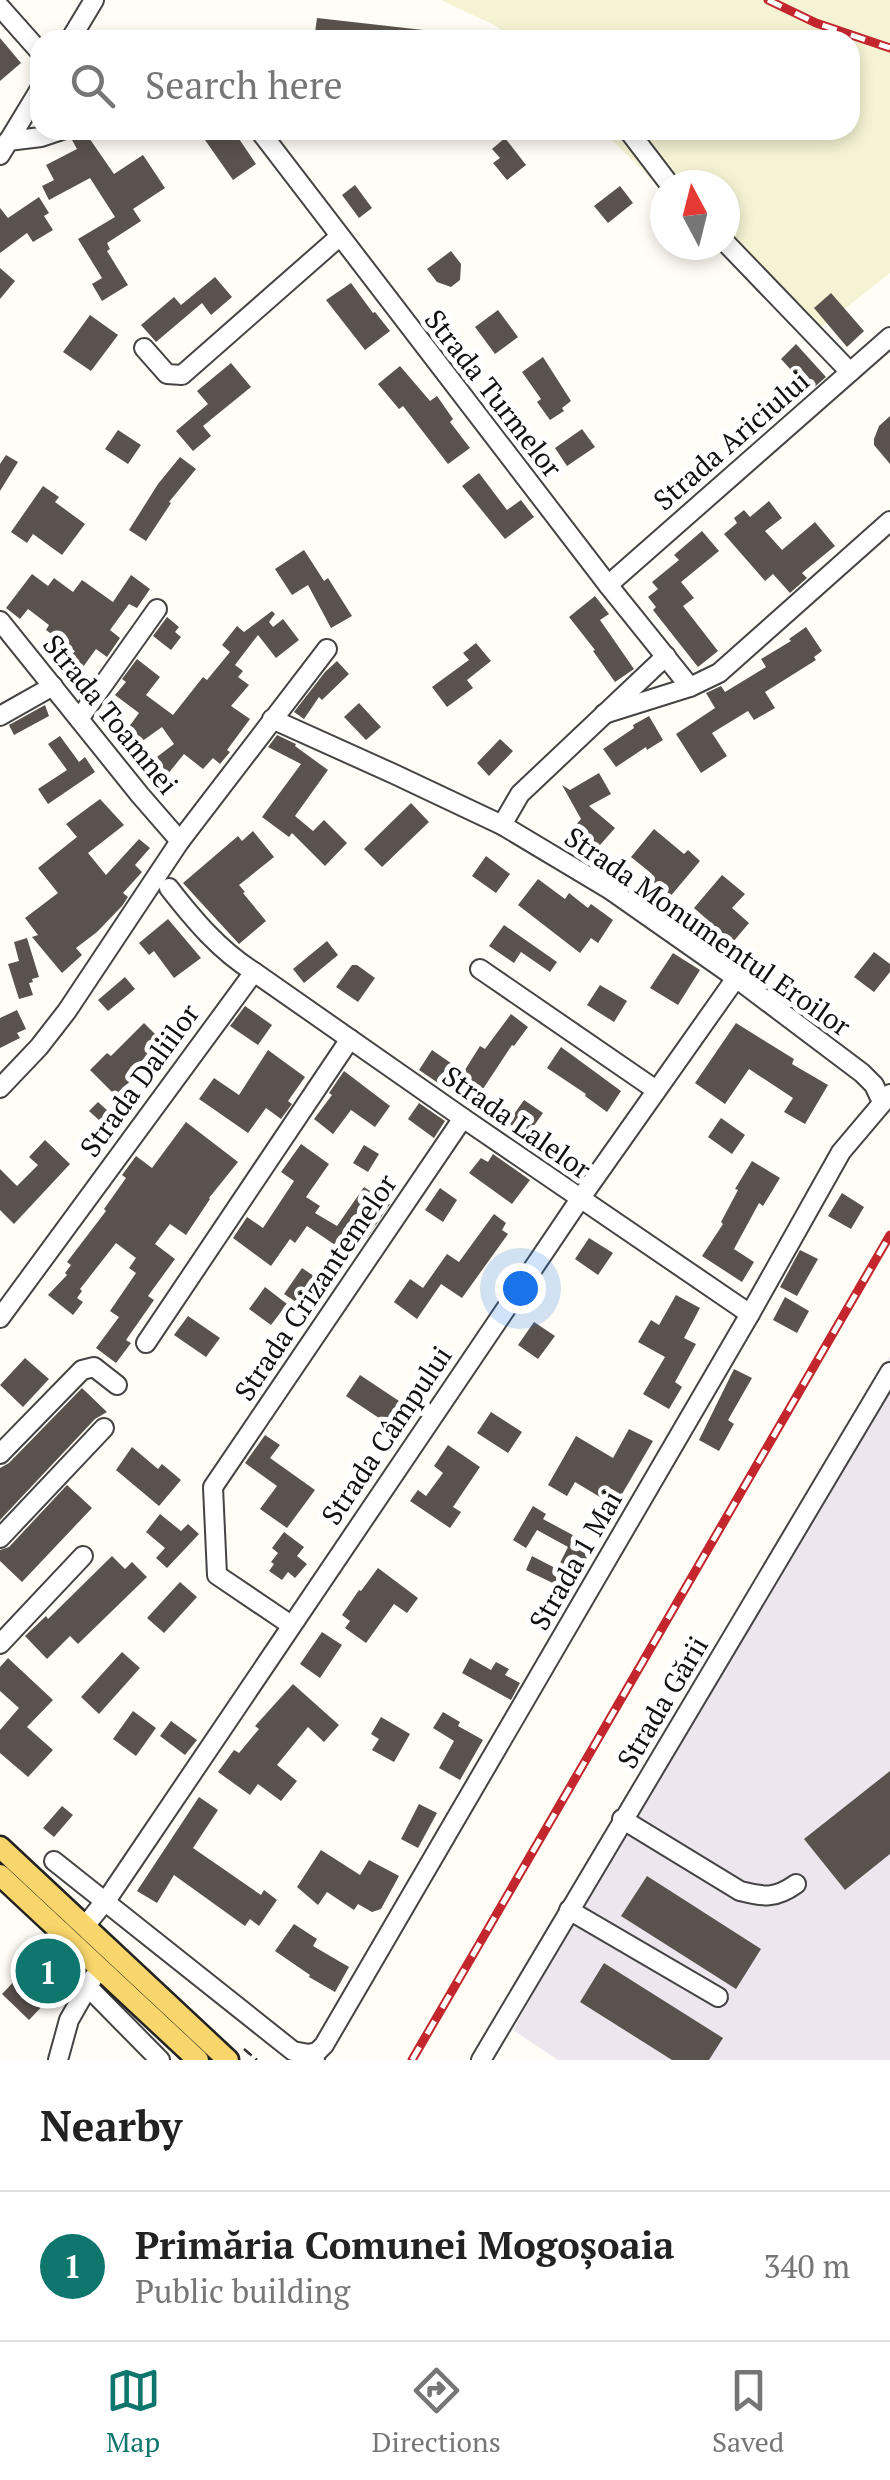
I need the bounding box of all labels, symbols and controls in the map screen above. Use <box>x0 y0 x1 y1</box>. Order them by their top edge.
search box <box>30 30 860 140</box>
icon: search <box>65 58 120 113</box>
text: Search here <box>145 60 343 110</box>
north arrow <box>650 170 740 260</box>
street label: Strada Turmelor <box>417 302 571 485</box>
street label: Strada Ariciului <box>645 362 817 518</box>
street label: Strada Toamnei <box>35 626 187 802</box>
street label: Strada Monumentul Eroilor <box>558 818 859 1044</box>
street label: Strada Daliilor <box>71 996 207 1164</box>
street label: Strada Lalelor <box>435 1057 599 1187</box>
street label: Strada Crizantemelor <box>225 1166 405 1408</box>
your location <box>495 1263 546 1314</box>
street label: Strada Câmpului <box>313 1338 459 1532</box>
street label: Strada 1 Mai <box>520 1483 630 1637</box>
street label: Strada Gării <box>608 1629 716 1775</box>
pin: 1 <box>15 1934 80 2008</box>
text: Nearby <box>40 2097 182 2153</box>
text: Primăria Comunei Mogoșoaia <box>135 2220 674 2270</box>
text: 1 <box>63 2245 82 2287</box>
text: 340 m <box>763 2245 850 2287</box>
text: Public building <box>135 2270 350 2312</box>
tab: Map <box>106 2363 161 2460</box>
tab: Directions <box>372 2363 501 2460</box>
tab: Saved <box>712 2363 784 2460</box>

